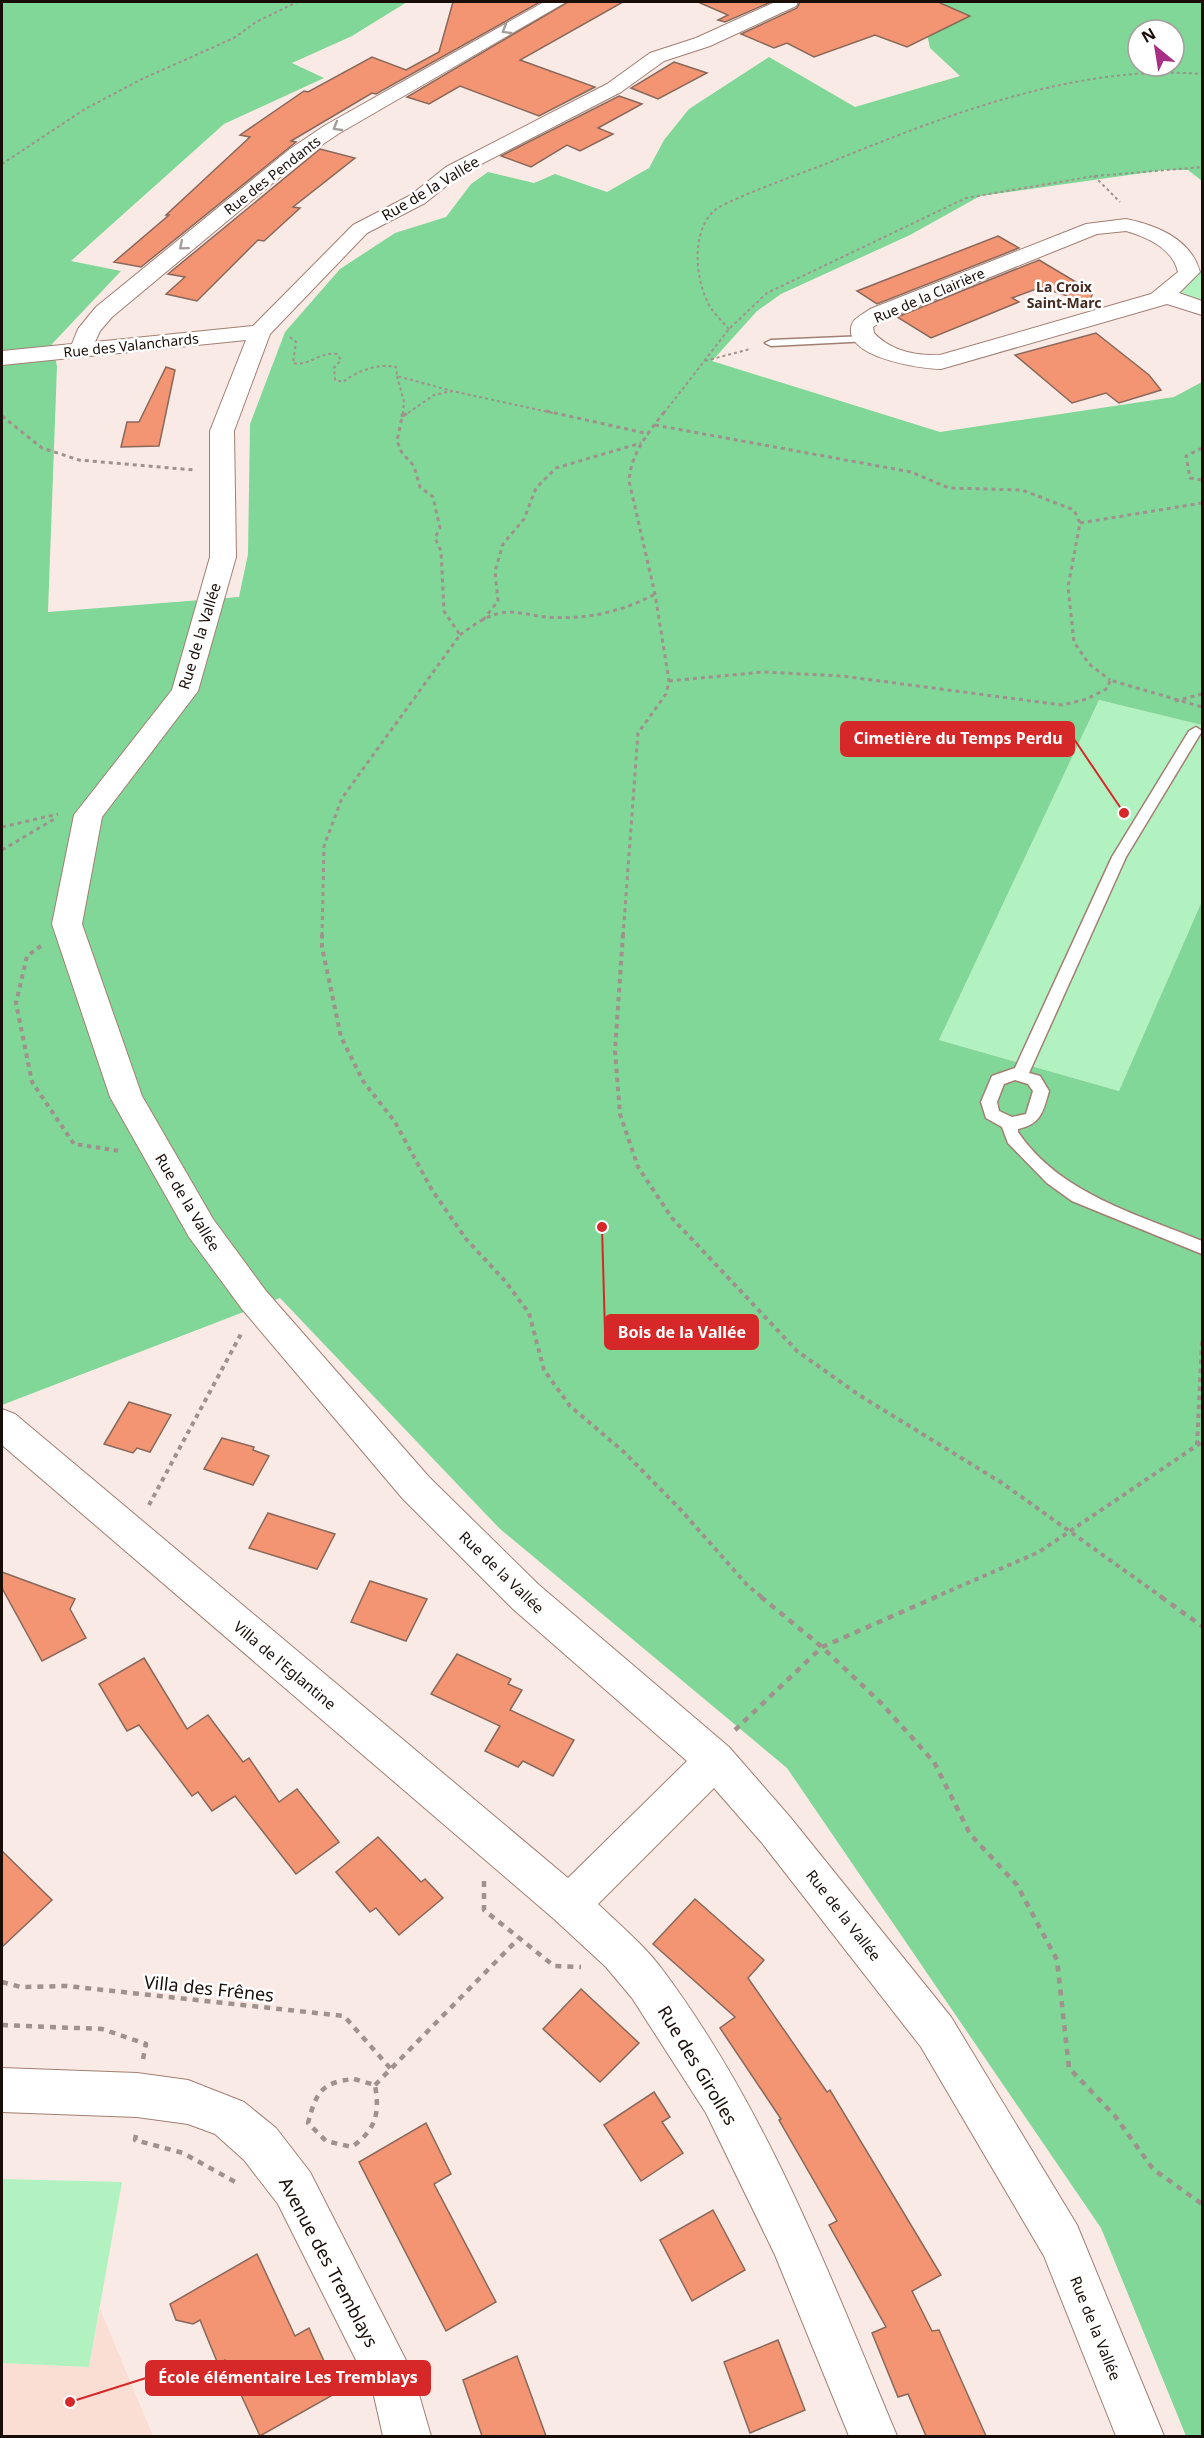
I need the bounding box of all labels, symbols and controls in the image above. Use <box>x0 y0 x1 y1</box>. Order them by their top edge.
north arrow <box>1126 18 1186 78</box>
text: N <box>1137 22 1160 48</box>
one-way arrow <box>502 23 513 35</box>
one-way arrow <box>333 120 343 131</box>
street label: Rue des Pendants <box>220 131 324 219</box>
street label: Rue de la Vallée <box>377 151 483 225</box>
one-way arrow <box>179 239 190 250</box>
street label: Rue de la Clairière <box>871 263 987 327</box>
district label: La Croix Saint-Marc <box>1027 277 1101 312</box>
street label: Rue des Valanchards <box>62 328 200 362</box>
street label: Rue de la Vallée <box>173 580 225 692</box>
callout: Cimetière du Temps Perdu <box>841 722 1074 756</box>
text: Cimetière du Temps Perdu <box>853 727 1063 749</box>
street label: Rue de la Vallée <box>151 1149 225 1255</box>
callout: Bois de la Vallée <box>605 1315 758 1349</box>
text: Bois de la Vallée <box>618 1321 746 1343</box>
street label: Rue de la Vallée <box>455 1526 549 1618</box>
street label: Villa de l'Eglantine <box>230 1616 340 1714</box>
street label: Rue de la Vallée <box>802 1865 886 1965</box>
street label: Villa des Frênes <box>143 1969 275 2007</box>
street label: Rue des Girolles <box>653 2001 743 2129</box>
street label: Avenue des Tremblays <box>274 2173 384 2351</box>
street label: Rue de la Vallée <box>1066 2273 1126 2383</box>
callout: École élémentaire Les Tremblays <box>146 2361 430 2395</box>
text: École élémentaire Les Tremblays <box>158 2366 418 2388</box>

